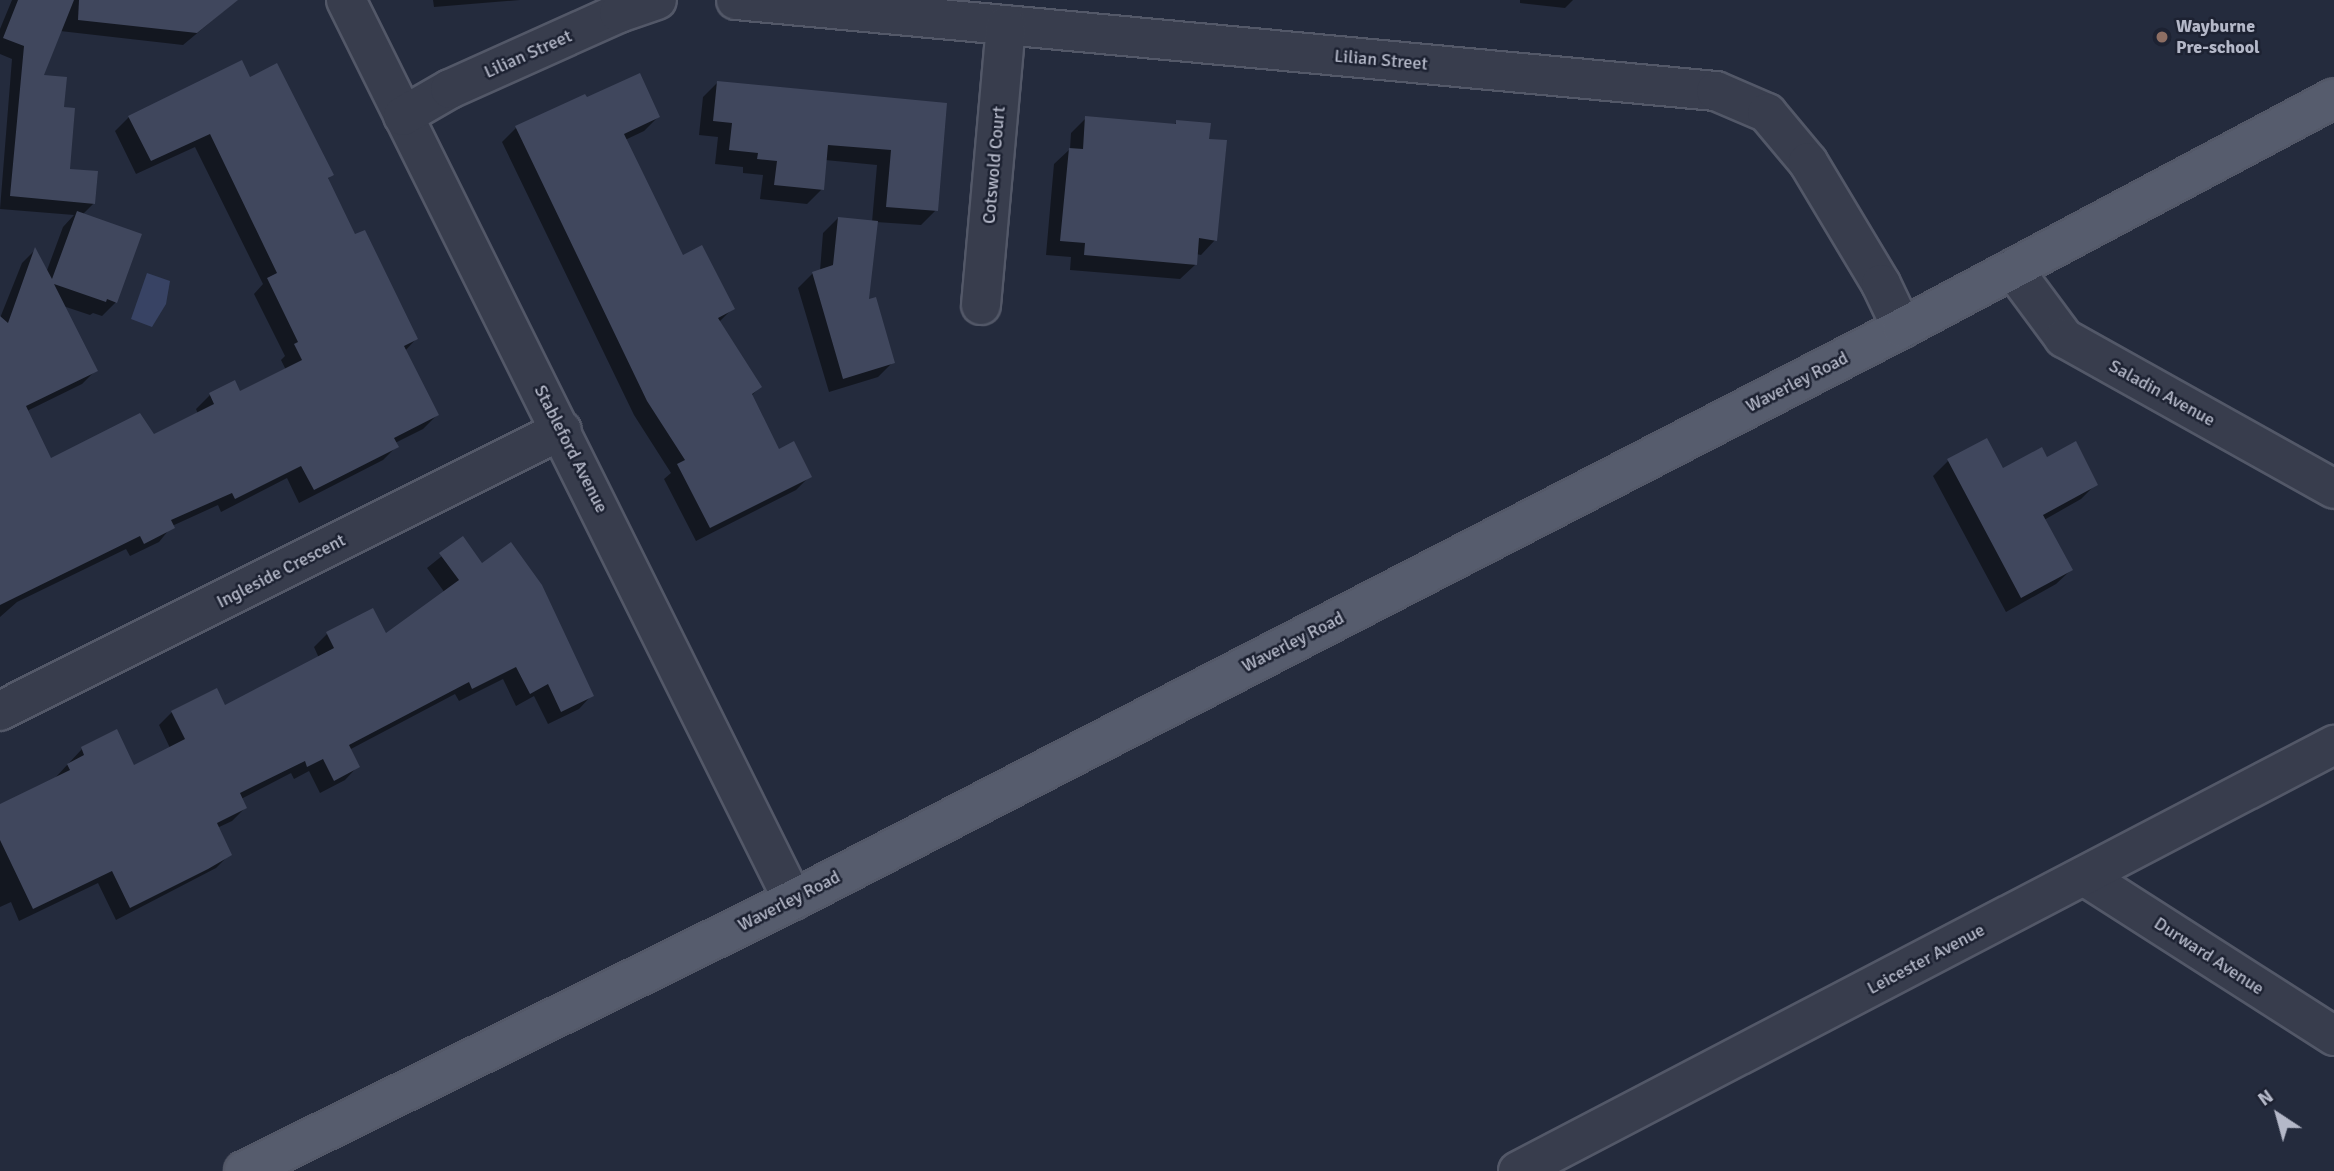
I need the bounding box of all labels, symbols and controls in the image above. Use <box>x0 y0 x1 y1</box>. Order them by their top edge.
place label: Wayburne Pre-school <box>2176 16 2260 58</box>
street label: Lilian Street <box>481 25 575 83</box>
marker: Wayburne Pre-school <box>2154 29 2170 45</box>
street label: Lilian Street <box>1333 45 1429 75</box>
street label: Cotswold Court <box>978 105 1010 225</box>
street label: Waverley Road <box>1742 347 1852 417</box>
street label: Saladin Avenue <box>2105 355 2219 431</box>
street label: Stableford Avenue <box>529 381 613 517</box>
street label: Ingleside Crescent <box>213 529 349 613</box>
street label: Waverley Road <box>1238 607 1348 677</box>
street label: Waverley Road <box>734 866 844 936</box>
street label: Durward Avenue <box>2150 912 2268 1000</box>
street label: Leicester Avenue <box>1863 919 1989 999</box>
north arrow <box>2243 1080 2313 1150</box>
text: N <box>2253 1084 2278 1112</box>

